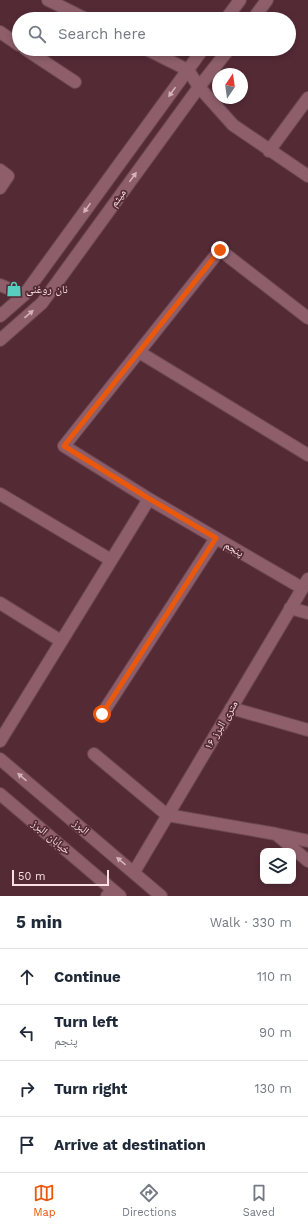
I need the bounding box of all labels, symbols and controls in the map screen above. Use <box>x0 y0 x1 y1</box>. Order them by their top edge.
search box <box>12 12 296 56</box>
icon: search <box>26 23 48 45</box>
text: Search here <box>58 25 146 43</box>
north arrow <box>212 68 248 104</box>
one-way arrow <box>167 86 176 97</box>
one-way arrow <box>129 172 137 183</box>
street label: میثم <box>107 187 130 210</box>
one-way arrow <box>83 203 91 213</box>
route end <box>211 241 229 259</box>
shop icon: نان روغنی <box>5 280 23 298</box>
place label: نان روغنی <box>26 283 68 296</box>
one-way arrow <box>24 309 35 318</box>
street label: پنجم <box>222 538 246 561</box>
street label: ۱۶ متری البرز <box>201 698 241 752</box>
route start <box>93 705 111 723</box>
one-way arrow <box>17 773 27 782</box>
street label: خیابان البرز <box>28 816 73 857</box>
street label: البرز <box>70 816 92 837</box>
map controls <box>260 848 296 884</box>
button: layers <box>260 848 296 884</box>
one-way arrow <box>116 857 126 866</box>
scale bar <box>12 868 109 887</box>
text: 50 m <box>18 870 45 883</box>
text: 5 min <box>16 912 62 932</box>
text: Walk · 330 m <box>210 915 292 930</box>
icon: ahead <box>16 966 38 988</box>
text: Continue <box>54 968 121 986</box>
text: 110 m <box>257 969 292 984</box>
text: Turn left <box>54 1013 118 1031</box>
icon: left <box>16 1022 38 1044</box>
text: 90 m <box>259 1025 292 1040</box>
text: پنجم <box>54 1033 78 1048</box>
icon: right <box>16 1078 38 1100</box>
text: Turn right <box>54 1080 127 1098</box>
text: 130 m <box>254 1081 292 1096</box>
icon: arrive <box>16 1134 38 1156</box>
text: Arrive at destination <box>54 1136 206 1154</box>
tab: Map <box>33 1182 56 1219</box>
tab: Directions <box>122 1182 176 1219</box>
tab: Saved <box>243 1182 275 1219</box>

